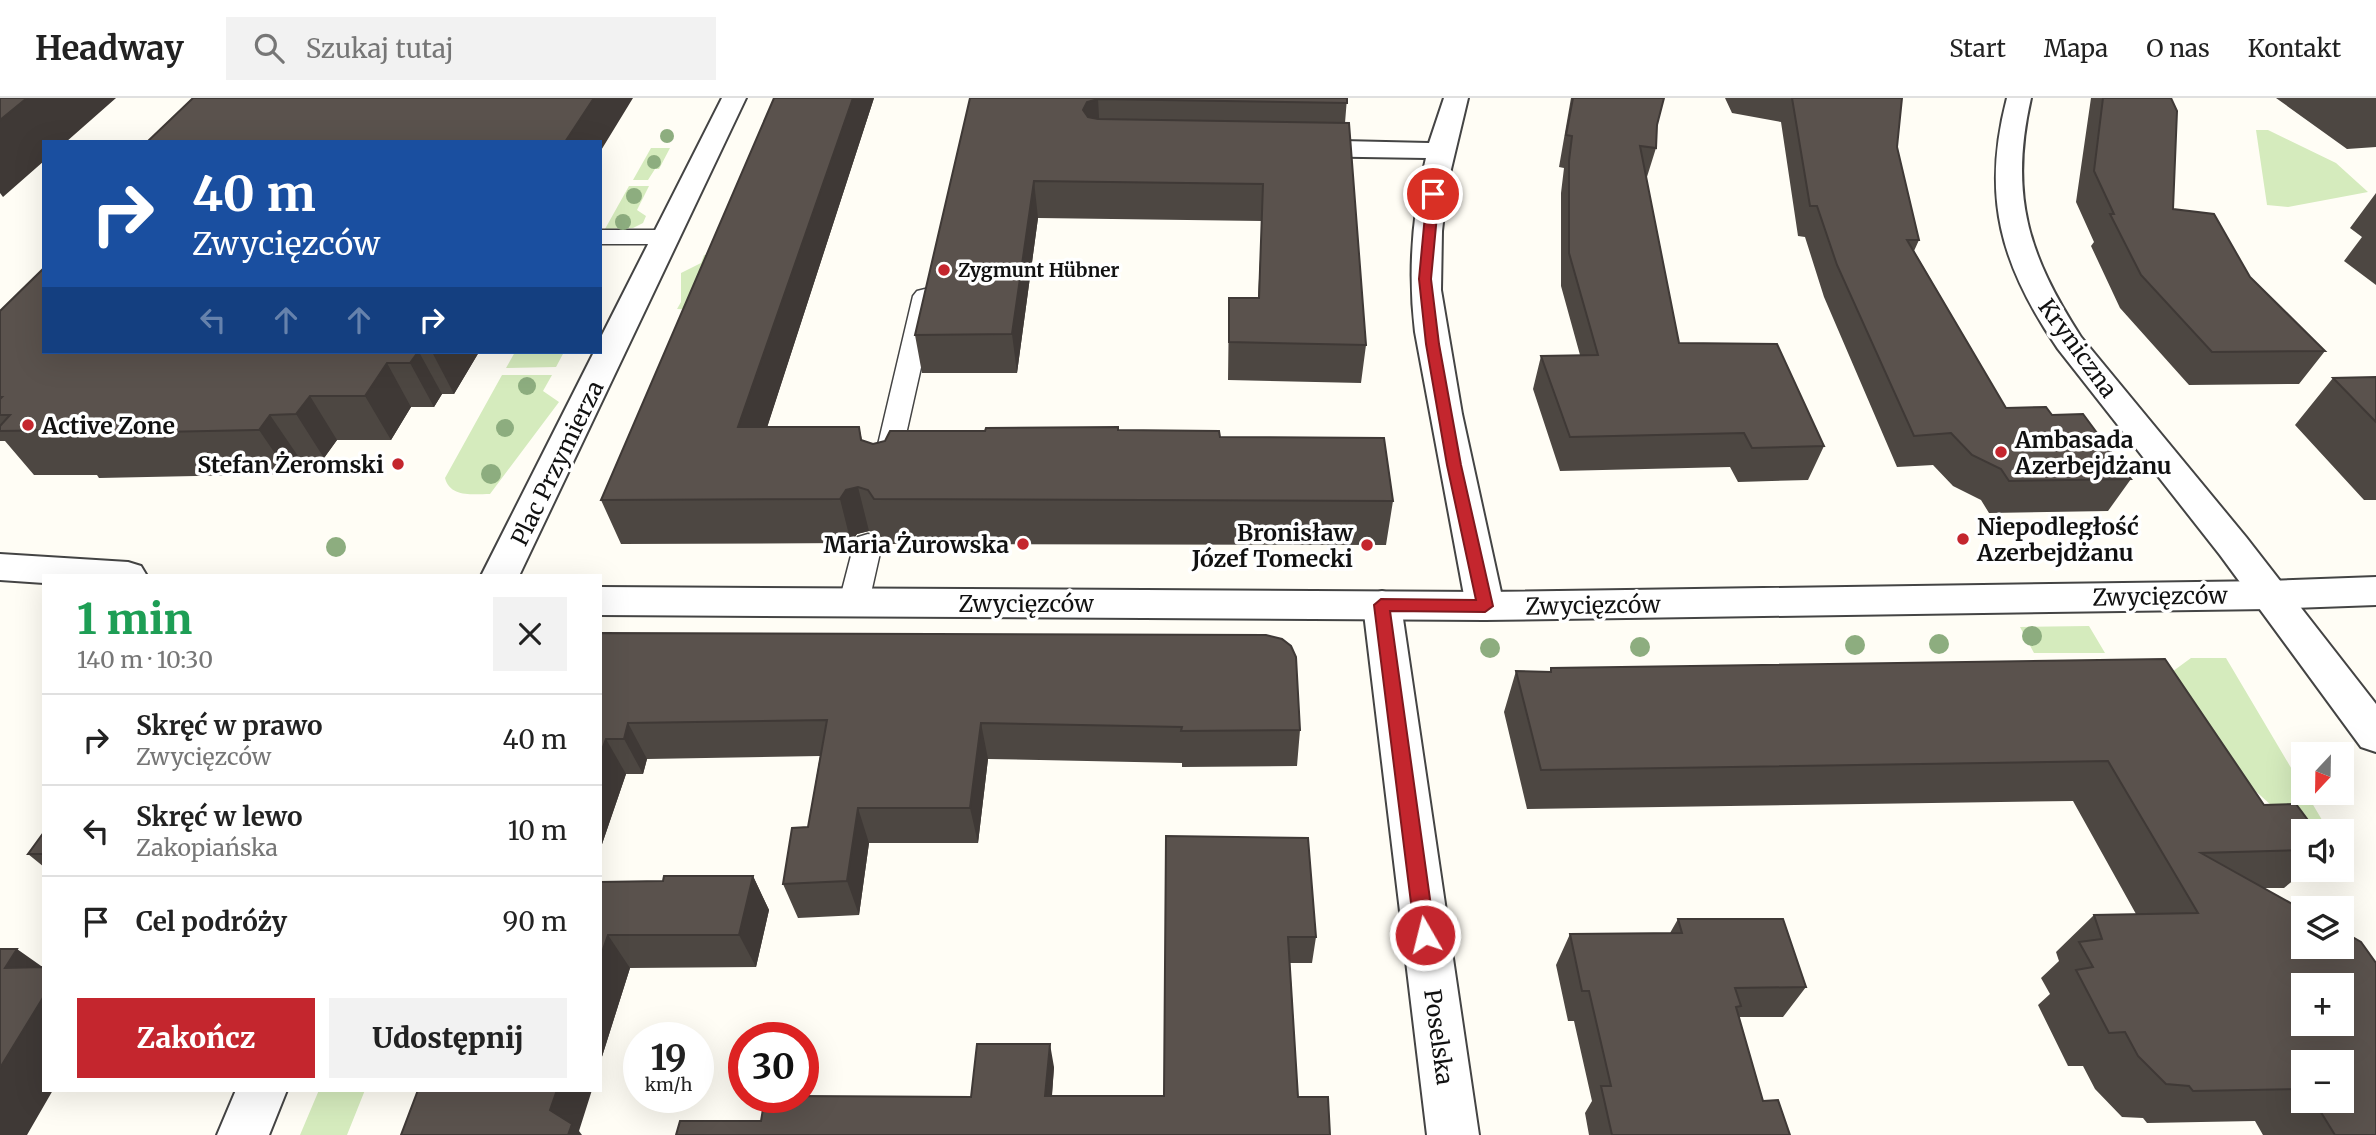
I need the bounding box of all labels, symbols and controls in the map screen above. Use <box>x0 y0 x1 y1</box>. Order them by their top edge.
search box <box>226 17 716 80</box>
text: Headway <box>35 28 184 69</box>
icon: search <box>250 29 288 67</box>
text: Szukaj tutaj <box>306 32 454 65</box>
text: Start <box>1949 33 2006 64</box>
text: Mapa <box>2044 33 2108 64</box>
text: O nas <box>2146 33 2210 64</box>
text: Kontakt <box>2248 33 2341 64</box>
text: 40 m <box>192 163 316 224</box>
pin <box>1403 164 1463 224</box>
icon: right <box>77 168 168 259</box>
icon: arrive <box>1414 175 1452 213</box>
text: Zwycięzców <box>192 224 380 264</box>
place label: Zygmunt Hübner <box>958 258 1120 282</box>
marker: Zygmunt Hübner <box>936 262 952 278</box>
street label: Kryniczna <box>2032 293 2124 403</box>
icon: left <box>194 301 232 339</box>
icon: ahead <box>267 301 305 339</box>
icon: ahead <box>340 301 378 339</box>
icon: right <box>413 301 451 339</box>
street label: Plac Przymierza <box>505 376 609 550</box>
place label: Active Zone <box>41 411 175 440</box>
marker: Active Zone <box>20 417 36 433</box>
place label: Ambasada Azerbejdżanu <box>2014 425 2172 480</box>
marker: Ambasada Azerbejdżanu <box>1993 444 2009 460</box>
place label: Stefan Żeromski <box>197 450 384 479</box>
marker: Stefan Żeromski <box>390 456 406 472</box>
place label: Niepodległość Azerbejdżanu <box>1976 512 2139 567</box>
place label: Bronisław Józef Tomecki <box>1191 518 1354 573</box>
place label: Maria Żurowska <box>824 530 1009 559</box>
marker: Niepodległość Azerbejdżanu <box>1955 531 1971 547</box>
marker: Maria Żurowska <box>1015 536 1031 552</box>
marker: Bronisław Józef Tomecki <box>1359 537 1375 553</box>
street label: Zwycięzców <box>2092 580 2228 612</box>
street label: Zwycięzców <box>958 589 1094 618</box>
street label: Zwycięzców <box>1525 589 1661 621</box>
text: 1 min <box>77 593 192 645</box>
button: close <box>493 597 567 671</box>
text: 140 m · 10:30 <box>77 645 213 674</box>
text: Skręć w prawo <box>136 709 323 742</box>
icon: right <box>77 721 115 759</box>
text: 40 m <box>503 723 567 756</box>
text: Zwycięzców <box>136 742 271 771</box>
north arrow <box>2291 742 2354 805</box>
map controls <box>2291 742 2354 1113</box>
text: Skręć w lewo <box>136 800 303 833</box>
icon: left <box>77 812 115 850</box>
text: 10 m <box>508 814 567 847</box>
button: sound <box>2291 819 2354 882</box>
text: Zakopiańska <box>136 833 278 862</box>
button: layers <box>2291 896 2354 959</box>
position arrow <box>1388 898 1462 972</box>
icon: arrive <box>77 903 115 941</box>
text: Cel podróży <box>136 905 287 938</box>
text: 90 m <box>503 905 567 938</box>
button: + <box>2291 973 2354 1036</box>
street label: Poselska <box>1418 987 1460 1087</box>
button: Zakończ <box>77 998 315 1078</box>
button: Udostępnij <box>329 998 567 1078</box>
speed limit sign: 30 <box>728 1022 819 1113</box>
text: 19 <box>650 1036 687 1080</box>
button: − <box>2291 1050 2354 1113</box>
text: km/h <box>645 1073 692 1096</box>

